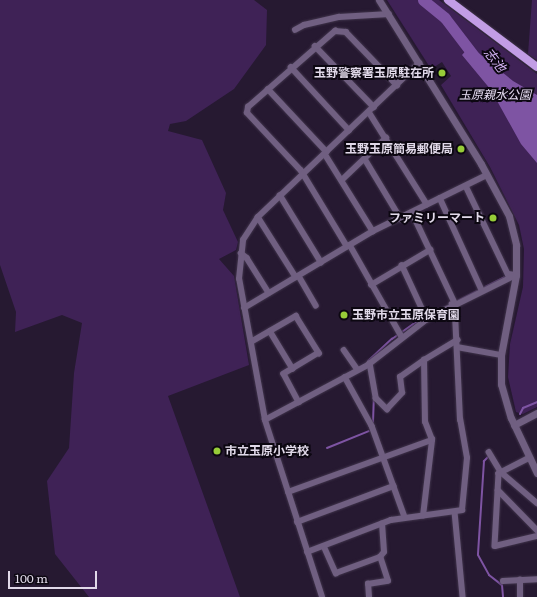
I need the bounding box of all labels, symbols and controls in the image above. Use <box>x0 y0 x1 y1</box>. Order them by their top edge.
water label: 志池 <box>481 45 509 75</box>
place label: 玉野警察署玉原駐在所 <box>314 66 434 80</box>
marker: 玉野警察署玉原駐在所 <box>437 68 447 78</box>
park label: 玉原親水公園 <box>459 88 531 102</box>
place label: 玉野玉原簡易郵便局 <box>345 142 453 156</box>
marker: 玉野玉原簡易郵便局 <box>456 144 466 154</box>
place label: ファミリーマート <box>389 211 485 225</box>
marker: ファミリーマート <box>488 213 498 223</box>
place label: 玉野市立玉原保育園 <box>352 308 460 322</box>
marker: 玉野市立玉原保育園 <box>339 310 349 320</box>
place label: 市立玉原小学校 <box>225 444 309 458</box>
marker: 市立玉原小学校 <box>212 446 222 456</box>
scale bar <box>10 563 99 589</box>
text: 100 m <box>15 569 48 587</box>

